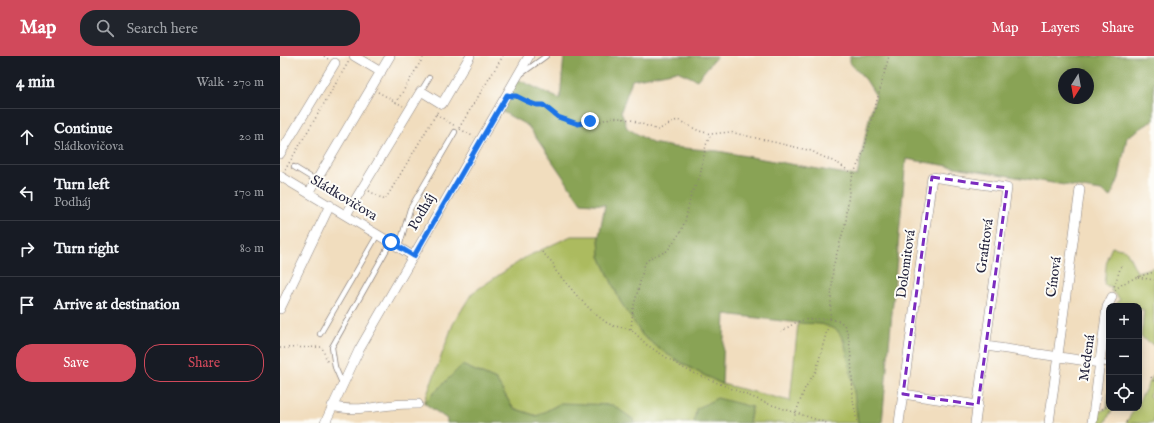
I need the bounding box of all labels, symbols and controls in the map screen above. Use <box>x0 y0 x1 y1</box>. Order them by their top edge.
search box <box>80 10 360 46</box>
text: Map <box>20 16 56 40</box>
icon: search <box>94 17 116 39</box>
text: Search here <box>126 19 198 38</box>
text: Map <box>992 19 1019 37</box>
text: Layers <box>1041 19 1080 37</box>
text: Share <box>1102 19 1134 37</box>
north arrow <box>1058 68 1094 104</box>
text: 4 min <box>16 72 55 93</box>
text: Walk · 270 m <box>196 74 264 91</box>
route end <box>581 112 599 130</box>
text: Continue <box>54 119 112 138</box>
icon: ahead <box>16 126 38 148</box>
text: 20 m <box>239 128 264 145</box>
text: Sládkovičova <box>54 138 124 155</box>
street label: Sládkovičova <box>307 171 382 225</box>
text: Turn left <box>54 175 110 194</box>
icon: left <box>16 182 38 204</box>
text: 170 m <box>234 184 264 201</box>
street label: Podháj <box>404 190 440 234</box>
text: Podháj <box>54 194 91 211</box>
street label: Grafitová <box>972 217 998 274</box>
street label: Dolomitová <box>892 228 920 299</box>
route start <box>382 233 400 251</box>
icon: right <box>16 238 38 260</box>
text: Turn right <box>54 239 119 258</box>
text: 80 m <box>240 240 264 257</box>
street label: Cínová <box>1042 255 1066 298</box>
icon: arrive <box>16 294 38 316</box>
text: Arrive at destination <box>54 295 180 314</box>
map controls <box>1106 303 1142 411</box>
button: + <box>1106 303 1142 339</box>
street label: Medená <box>1075 333 1099 382</box>
button: − <box>1106 339 1142 375</box>
button: Save <box>16 344 136 382</box>
button: Share <box>144 344 264 382</box>
button: locate <box>1106 375 1142 411</box>

